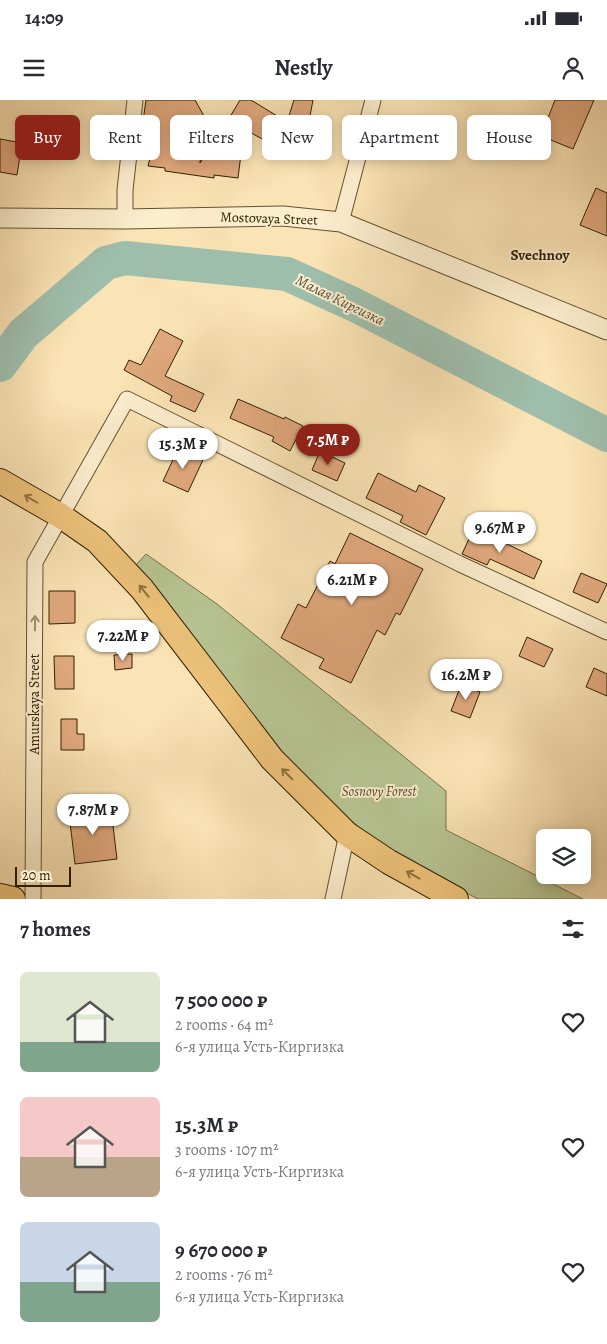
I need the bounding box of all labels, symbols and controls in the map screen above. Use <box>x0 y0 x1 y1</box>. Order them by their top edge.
text: 14:09 <box>25 5 64 31</box>
text: Nestly <box>274 53 333 83</box>
icon: menu <box>20 54 48 82</box>
icon: person <box>559 54 587 82</box>
chip: Buy <box>15 115 80 160</box>
chip: Rent <box>90 115 160 160</box>
chip: Filters <box>170 115 252 160</box>
chip: New <box>262 115 332 160</box>
chip: Apartment <box>342 115 457 160</box>
chip: House <box>467 115 551 160</box>
street label: Mostovaya Street <box>220 207 318 230</box>
district label: Svechnoy <box>511 245 571 265</box>
water label: Малая Киргизка <box>292 270 388 330</box>
pin: 7.5M ₽ <box>287 424 369 466</box>
pin: 15.3M ₽ <box>137 428 229 470</box>
text: 7.5M ₽ <box>307 429 349 451</box>
text: 15.3M ₽ <box>159 433 207 455</box>
one-way arrow <box>24 493 38 503</box>
pin: 9.67M ₽ <box>454 512 546 554</box>
text: 9.67M ₽ <box>475 517 525 539</box>
pin: 6.21M ₽ <box>306 564 398 606</box>
text: 6.21M ₽ <box>327 569 377 591</box>
one-way arrow <box>138 585 149 598</box>
one-way arrow <box>30 615 40 632</box>
pin: 7.22M ₽ <box>77 620 169 662</box>
text: 7.22M ₽ <box>97 625 149 647</box>
street label: Amurskaya Street <box>25 653 44 755</box>
pin: 16.2M ₽ <box>420 658 512 701</box>
text: 16.2M ₽ <box>441 664 491 686</box>
one-way arrow <box>281 768 293 780</box>
park label: Sosnovy Forest <box>342 782 417 801</box>
pin: 7.87M ₽ <box>47 794 139 836</box>
text: 7.87M ₽ <box>68 799 118 821</box>
map controls <box>536 829 591 884</box>
button: layers <box>536 829 591 884</box>
scale bar <box>15 864 71 887</box>
text: 20 m <box>22 866 51 885</box>
one-way arrow <box>406 870 421 879</box>
text: 7 homes <box>20 915 91 943</box>
icon: filters <box>559 915 587 943</box>
text: 7 500 000 ₽ <box>175 986 267 1014</box>
icon: home <box>60 992 120 1052</box>
icon: heart <box>559 1008 587 1036</box>
text: 2 rooms · 64 m² <box>175 1014 273 1036</box>
text: 6-я улица Усть-Киргизка <box>175 1036 344 1058</box>
text: 15.3M ₽ <box>175 1111 238 1139</box>
icon: home <box>60 1117 120 1177</box>
icon: heart <box>559 1133 587 1161</box>
text: 3 rooms · 107 m² <box>175 1139 278 1161</box>
text: 6-я улица Усть-Киргизка <box>175 1161 344 1183</box>
text: 9 670 000 ₽ <box>175 1236 267 1264</box>
icon: home <box>60 1242 120 1302</box>
icon: heart <box>559 1258 587 1286</box>
text: 2 rooms · 76 m² <box>175 1264 273 1286</box>
text: 6-я улица Усть-Киргизка <box>175 1286 344 1308</box>

